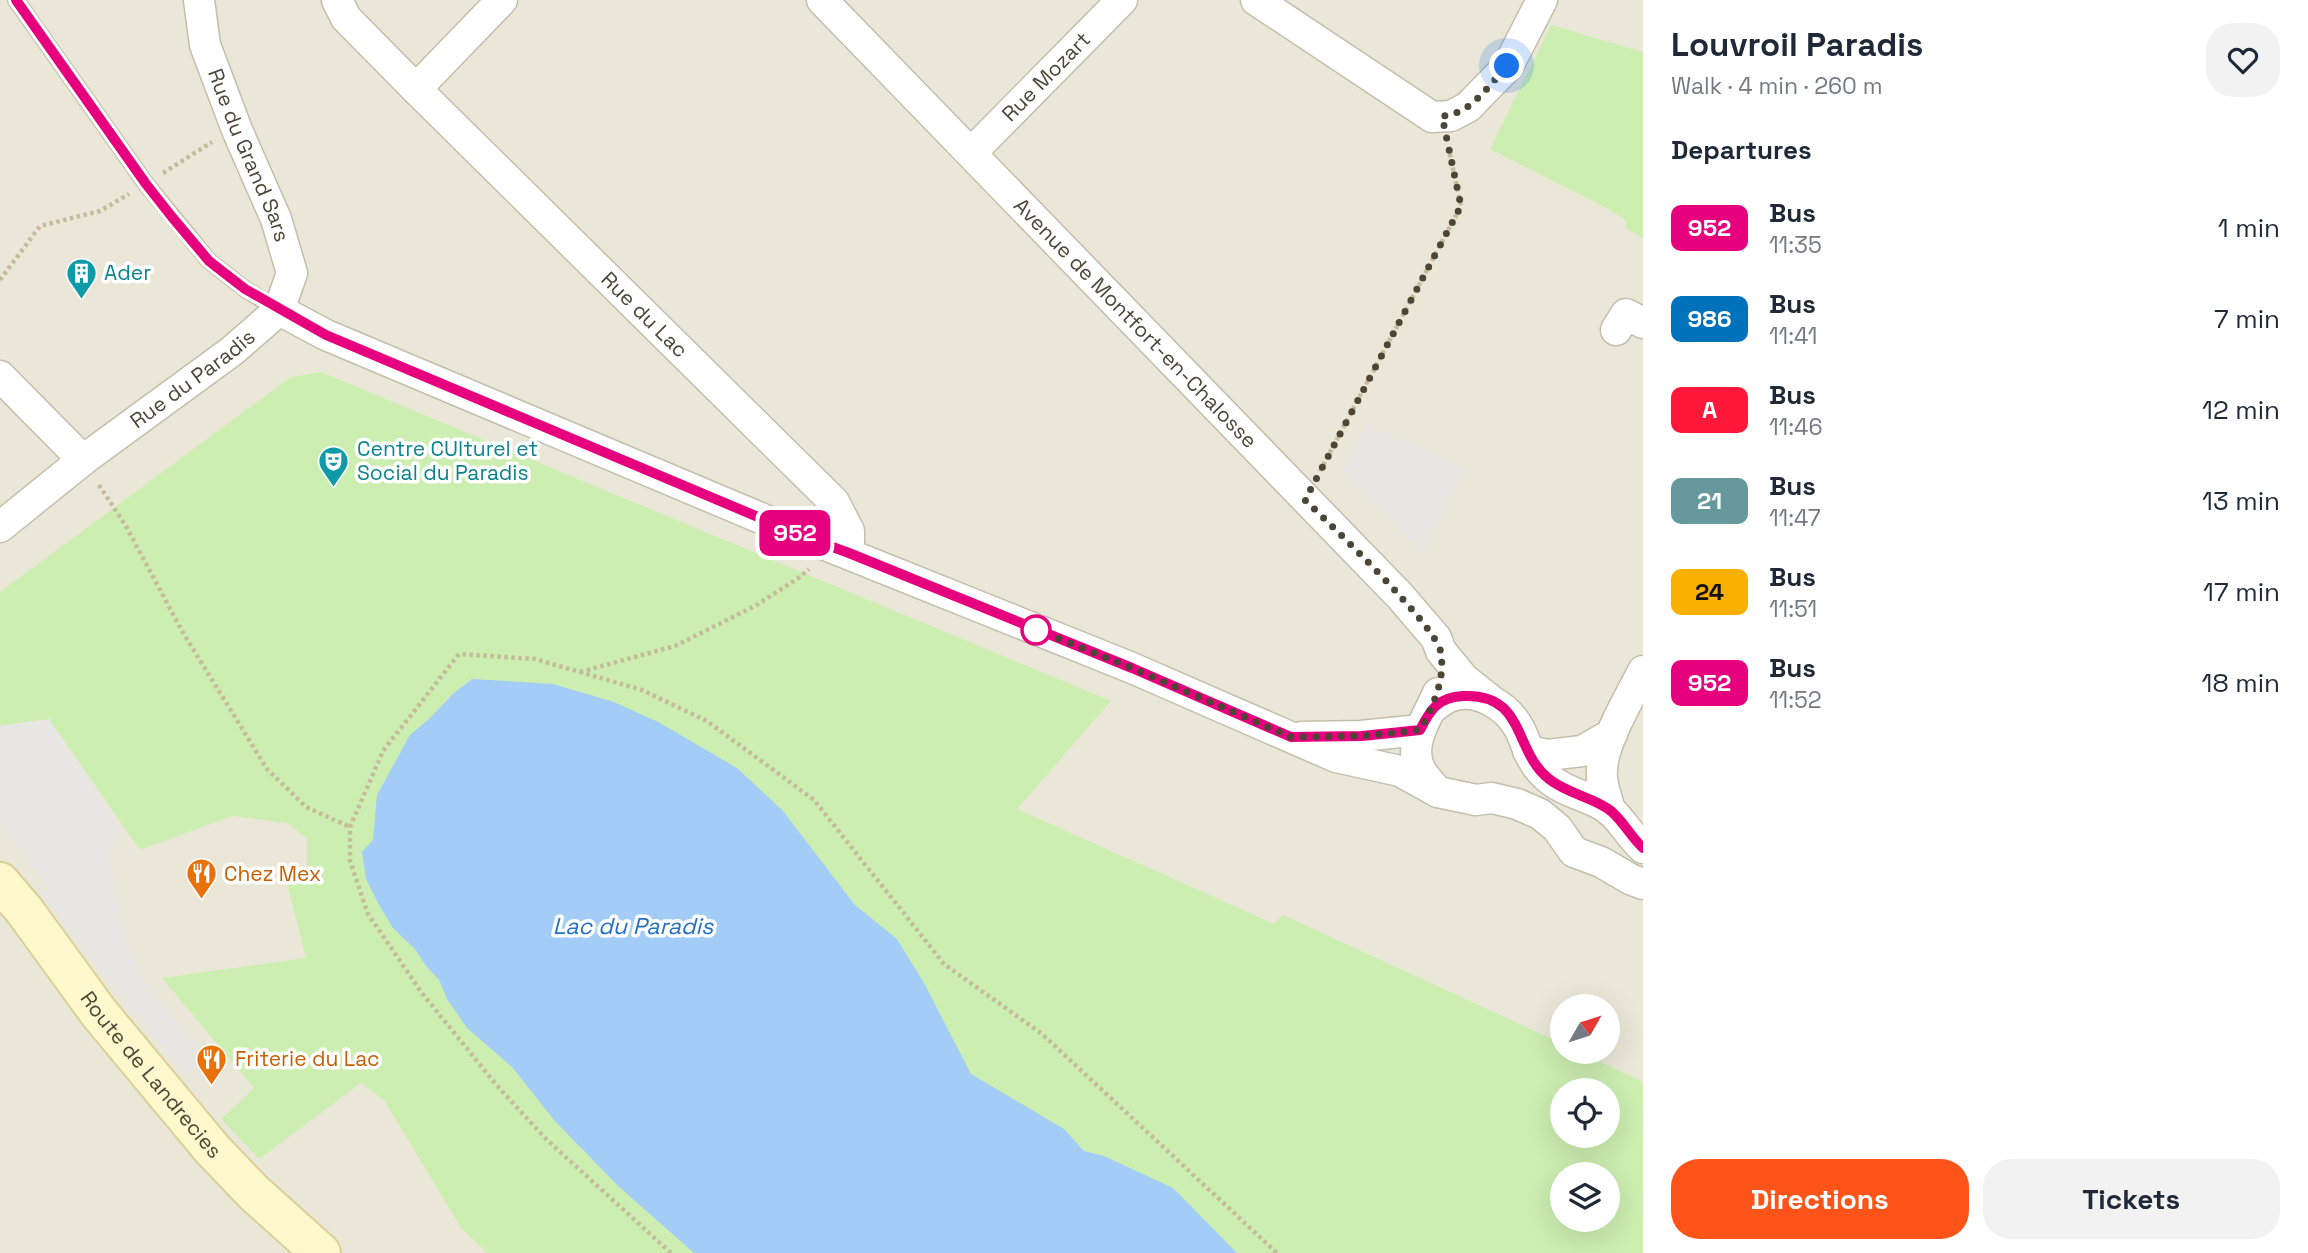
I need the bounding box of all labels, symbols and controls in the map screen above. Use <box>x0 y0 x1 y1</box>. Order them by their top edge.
button: heart <box>2206 23 2280 97</box>
text: Louvroil Paradis <box>1671 24 1923 66</box>
street label: Rue Mozart <box>996 26 1096 127</box>
your location <box>1489 48 1524 83</box>
street label: Rue du Grand Sars <box>202 65 296 245</box>
text: Walk · 4 min · 260 m <box>1671 71 1883 101</box>
text: Departures <box>1671 133 1812 167</box>
street label: Avenue de Montfort-en-Chalosse <box>1008 192 1263 454</box>
text: Bus <box>1769 196 1816 230</box>
text: 1 min <box>2218 211 2280 245</box>
text: 952 <box>1688 212 1731 243</box>
text: 11:35 <box>1769 230 1822 260</box>
building icon: Ader <box>64 256 98 300</box>
place label: Ader <box>104 259 151 286</box>
street label: Rue du Lac <box>596 266 694 363</box>
text: Bus <box>1769 287 1816 321</box>
text: 7 min <box>2214 302 2280 336</box>
text: 986 <box>1687 303 1732 334</box>
text: 11:41 <box>1769 321 1817 351</box>
street label: Rue du Paradis <box>124 323 260 434</box>
text: Bus <box>1769 378 1816 412</box>
text: 12 min <box>2202 393 2280 427</box>
text: A <box>1702 394 1717 425</box>
text: 11:46 <box>1769 412 1823 442</box>
place label: Centre CUlturel et Social du Paradis <box>357 435 538 486</box>
theatre icon: Centre CUlturel et Social du Paradis <box>317 444 351 488</box>
text: Bus <box>1769 469 1816 503</box>
text: 13 min <box>2202 484 2280 518</box>
text: 21 <box>1697 485 1722 516</box>
text: 11:47 <box>1769 503 1821 533</box>
line badge: 952 <box>755 510 835 556</box>
text: 952 <box>773 517 817 548</box>
text: Bus <box>1769 560 1816 594</box>
text: 17 min <box>2203 575 2280 609</box>
text: 24 <box>1695 576 1724 607</box>
text: 11:51 <box>1769 594 1817 624</box>
unlabelled marker <box>1021 615 1051 645</box>
text: Bus <box>1769 651 1816 685</box>
text: 18 min <box>2202 666 2280 700</box>
text: 952 <box>1688 667 1731 698</box>
text: 11:52 <box>1769 685 1822 715</box>
restaurant icon: Chez Mex <box>184 857 218 901</box>
place label: Chez Mex <box>224 860 321 887</box>
water label: Lac du Paradis <box>553 911 714 941</box>
street label: Route de Landrecies <box>75 986 228 1164</box>
north arrow <box>1550 994 1620 1064</box>
map controls <box>1550 994 1620 1232</box>
restaurant icon: Friterie du Lac <box>195 1042 229 1086</box>
place label: Friterie du Lac <box>235 1045 380 1072</box>
button: locate <box>1550 1078 1620 1148</box>
button: Directions <box>1671 1159 1969 1239</box>
button: Tickets <box>1983 1159 2280 1239</box>
button: layers <box>1550 1162 1620 1232</box>

